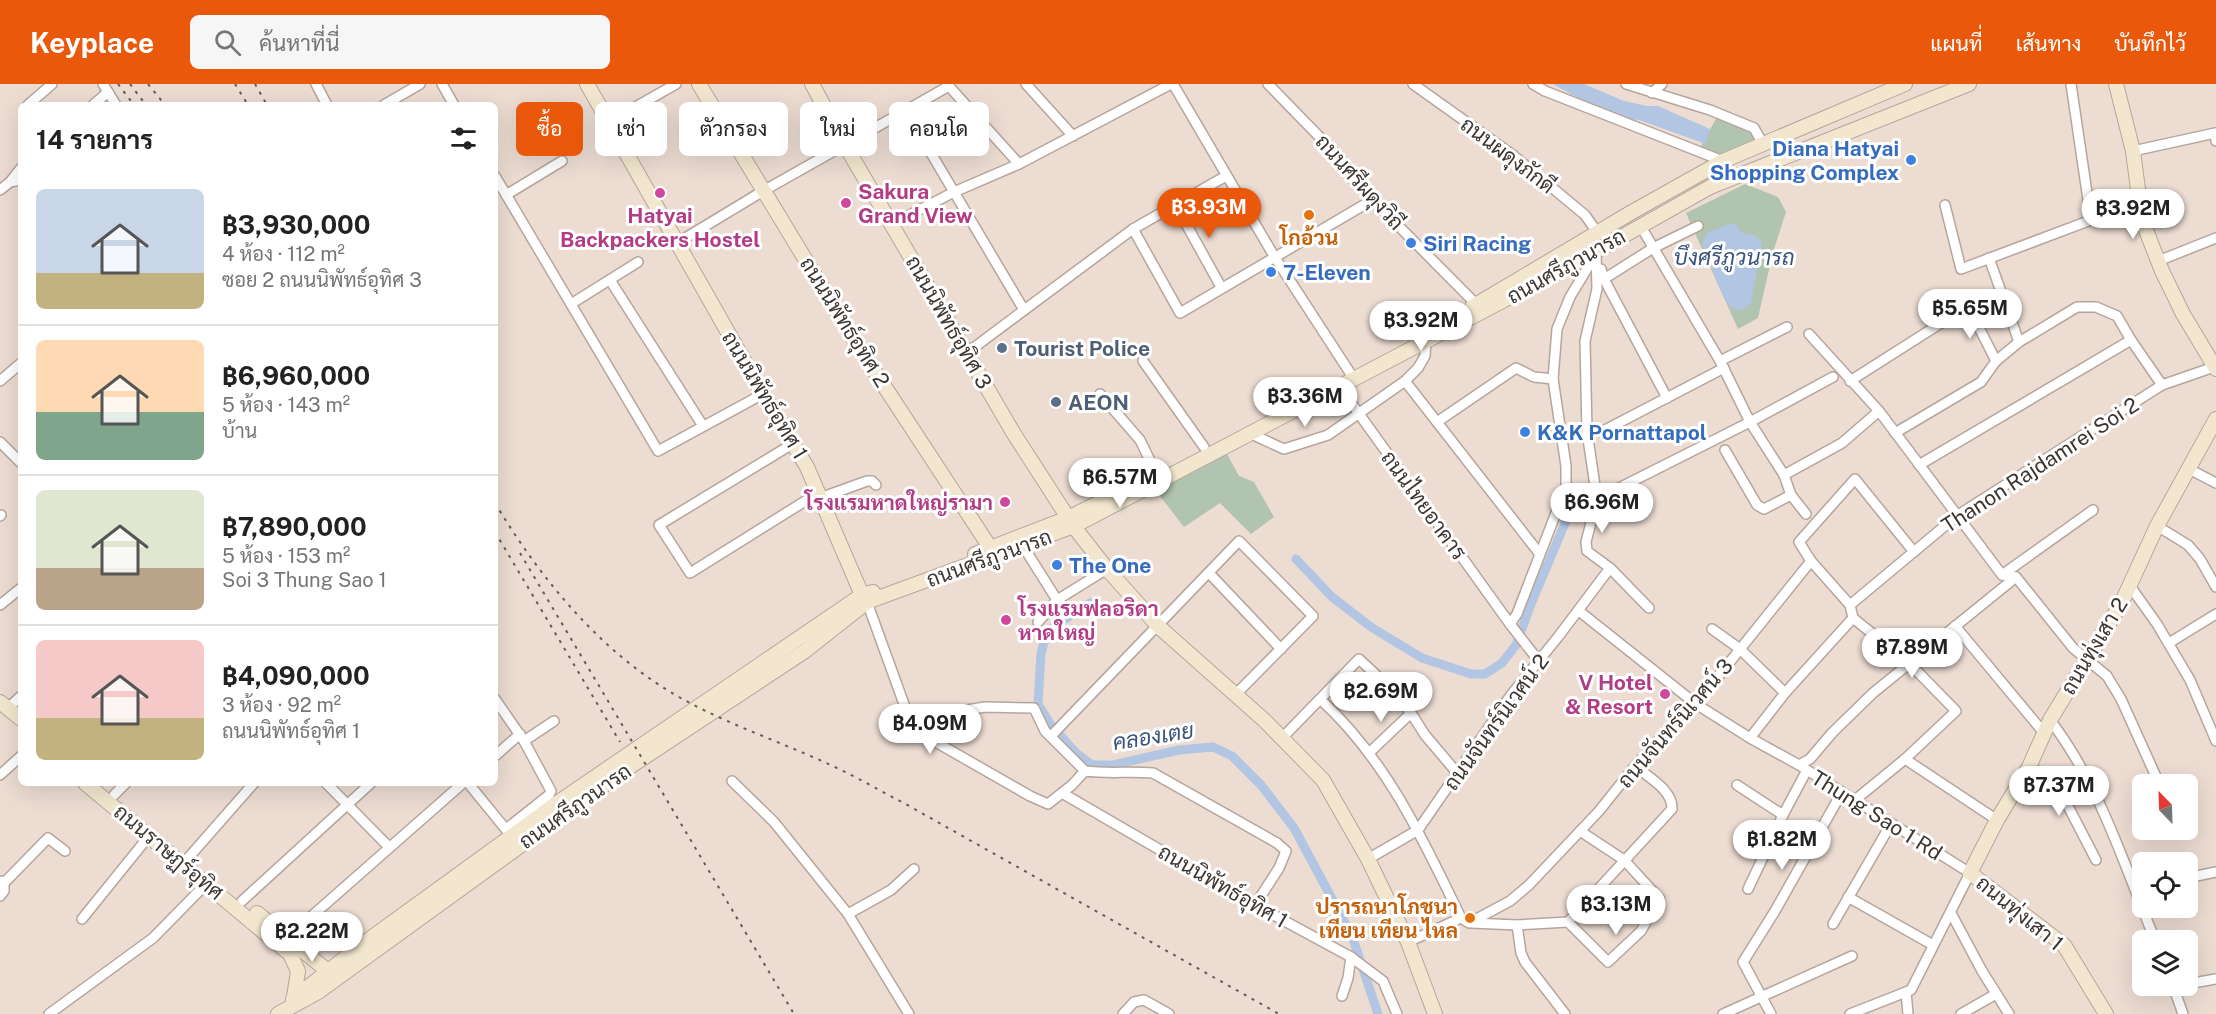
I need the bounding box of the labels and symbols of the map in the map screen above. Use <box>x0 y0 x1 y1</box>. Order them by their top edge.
street label: ถนนผดุงภักดี <box>1455 111 1560 200</box>
street label: ถนนศรีผดุงวิถี <box>1309 129 1409 236</box>
place label: Diana Hatyai Shopping Complex <box>1710 136 1899 185</box>
marker: Diana Hatyai Shopping Complex <box>1904 153 1918 167</box>
place label: Sakura Grand View <box>858 179 973 228</box>
marker: Hatyai Backpackers Hostel <box>653 186 667 200</box>
pin: ฿3.93M <box>1160 188 1258 239</box>
pin: ฿3.92M <box>2084 189 2182 240</box>
marker: Sakura Grand View <box>839 196 853 210</box>
place label: Hatyai Backpackers Hostel <box>560 203 760 252</box>
marker: โกอ้วน <box>1302 208 1316 222</box>
street label: ถนนศรีภูวนารถ <box>1502 223 1631 311</box>
place label: โกอ้วน <box>1278 224 1338 250</box>
place label: Siri Racing <box>1423 231 1531 256</box>
marker: Siri Racing <box>1404 236 1418 250</box>
water label: บึงศรีภูวนารถ <box>1673 244 1795 273</box>
street label: ถนนนิพัทธ์อุทิศ 3 <box>899 250 998 394</box>
street label: ถนนนิพัทธ์อุทิศ 2 <box>793 252 896 393</box>
place label: 7-Eleven <box>1283 260 1371 285</box>
marker: 7-Eleven <box>1264 265 1278 279</box>
pin: ฿5.65M <box>1921 289 2019 340</box>
pin: ฿3.92M <box>1372 301 1470 352</box>
street label: ถนนนิพัทธ์อุทิศ 1 <box>715 326 814 465</box>
place label: Tourist Police <box>1014 336 1150 361</box>
marker: Tourist Police <box>995 341 1009 355</box>
pin: ฿3.36M <box>1256 377 1354 428</box>
place label: AEON <box>1068 390 1129 415</box>
street label: Thanon Rajdamrei Soi 2 <box>1937 392 2143 538</box>
marker: AEON <box>1049 395 1063 409</box>
place label: K&K Pornattapol <box>1537 420 1707 445</box>
marker: K&K Pornattapol <box>1518 425 1532 439</box>
street label: ถนนไทยอาคาร <box>1376 446 1472 564</box>
pin: ฿6.57M <box>1071 458 1169 509</box>
pin: ฿6.96M <box>1553 483 1651 534</box>
place label: โรงแรมหาดใหญ่รามา <box>803 489 993 516</box>
marker: โรงแรมหาดใหญ่รามา <box>998 495 1012 509</box>
street label: ถนนศรีภูวนารถ <box>923 524 1056 595</box>
place label: The One <box>1069 553 1151 578</box>
marker: The One <box>1050 558 1064 572</box>
street label: ถนนทุ่งเสา 2 <box>2055 593 2134 700</box>
place label: โรงแรมฟลอริดา หาดใหญ่ <box>1016 595 1159 646</box>
marker: โรงแรมฟลอริดา หาดใหญ่ <box>999 613 1013 627</box>
pin: ฿7.89M <box>1863 628 1961 679</box>
street label: ถนนจันทร์นิเวศน์ 2 <box>1437 648 1554 795</box>
street label: ถนนจันทร์นิเวศน์ 3 <box>1611 653 1738 793</box>
place label: V Hotel & Resort <box>1565 670 1653 719</box>
pin: ฿2.69M <box>1332 672 1430 723</box>
marker: V Hotel & Resort <box>1658 687 1672 701</box>
pin: ฿4.09M <box>881 704 979 755</box>
water label: คลองเตย <box>1111 717 1196 755</box>
street label: ถนนศรีภูวนารถ <box>514 758 638 856</box>
street label: Thung Sao 1 Rd <box>1807 765 1947 865</box>
pin: ฿7.37M <box>2010 766 2108 817</box>
north arrow <box>2132 774 2198 840</box>
street label: ถนนราษฏร์อุทิศ <box>108 798 230 907</box>
pin: ฿1.82M <box>1733 820 1831 871</box>
street label: ถนนนิพัทธ์อุทิศ 1 <box>1153 838 1293 935</box>
street label: ถนนทุ่งเสา 1 <box>1970 870 2069 957</box>
pin: ฿3.13M <box>1567 885 1665 936</box>
place label: ปรารถนาโภชนา เทียน เทียน ไหล <box>1316 893 1458 943</box>
marker: ปรารถนาโภชนา เทียน เทียน ไหล <box>1463 911 1477 925</box>
pin: ฿2.22M <box>263 912 361 963</box>

